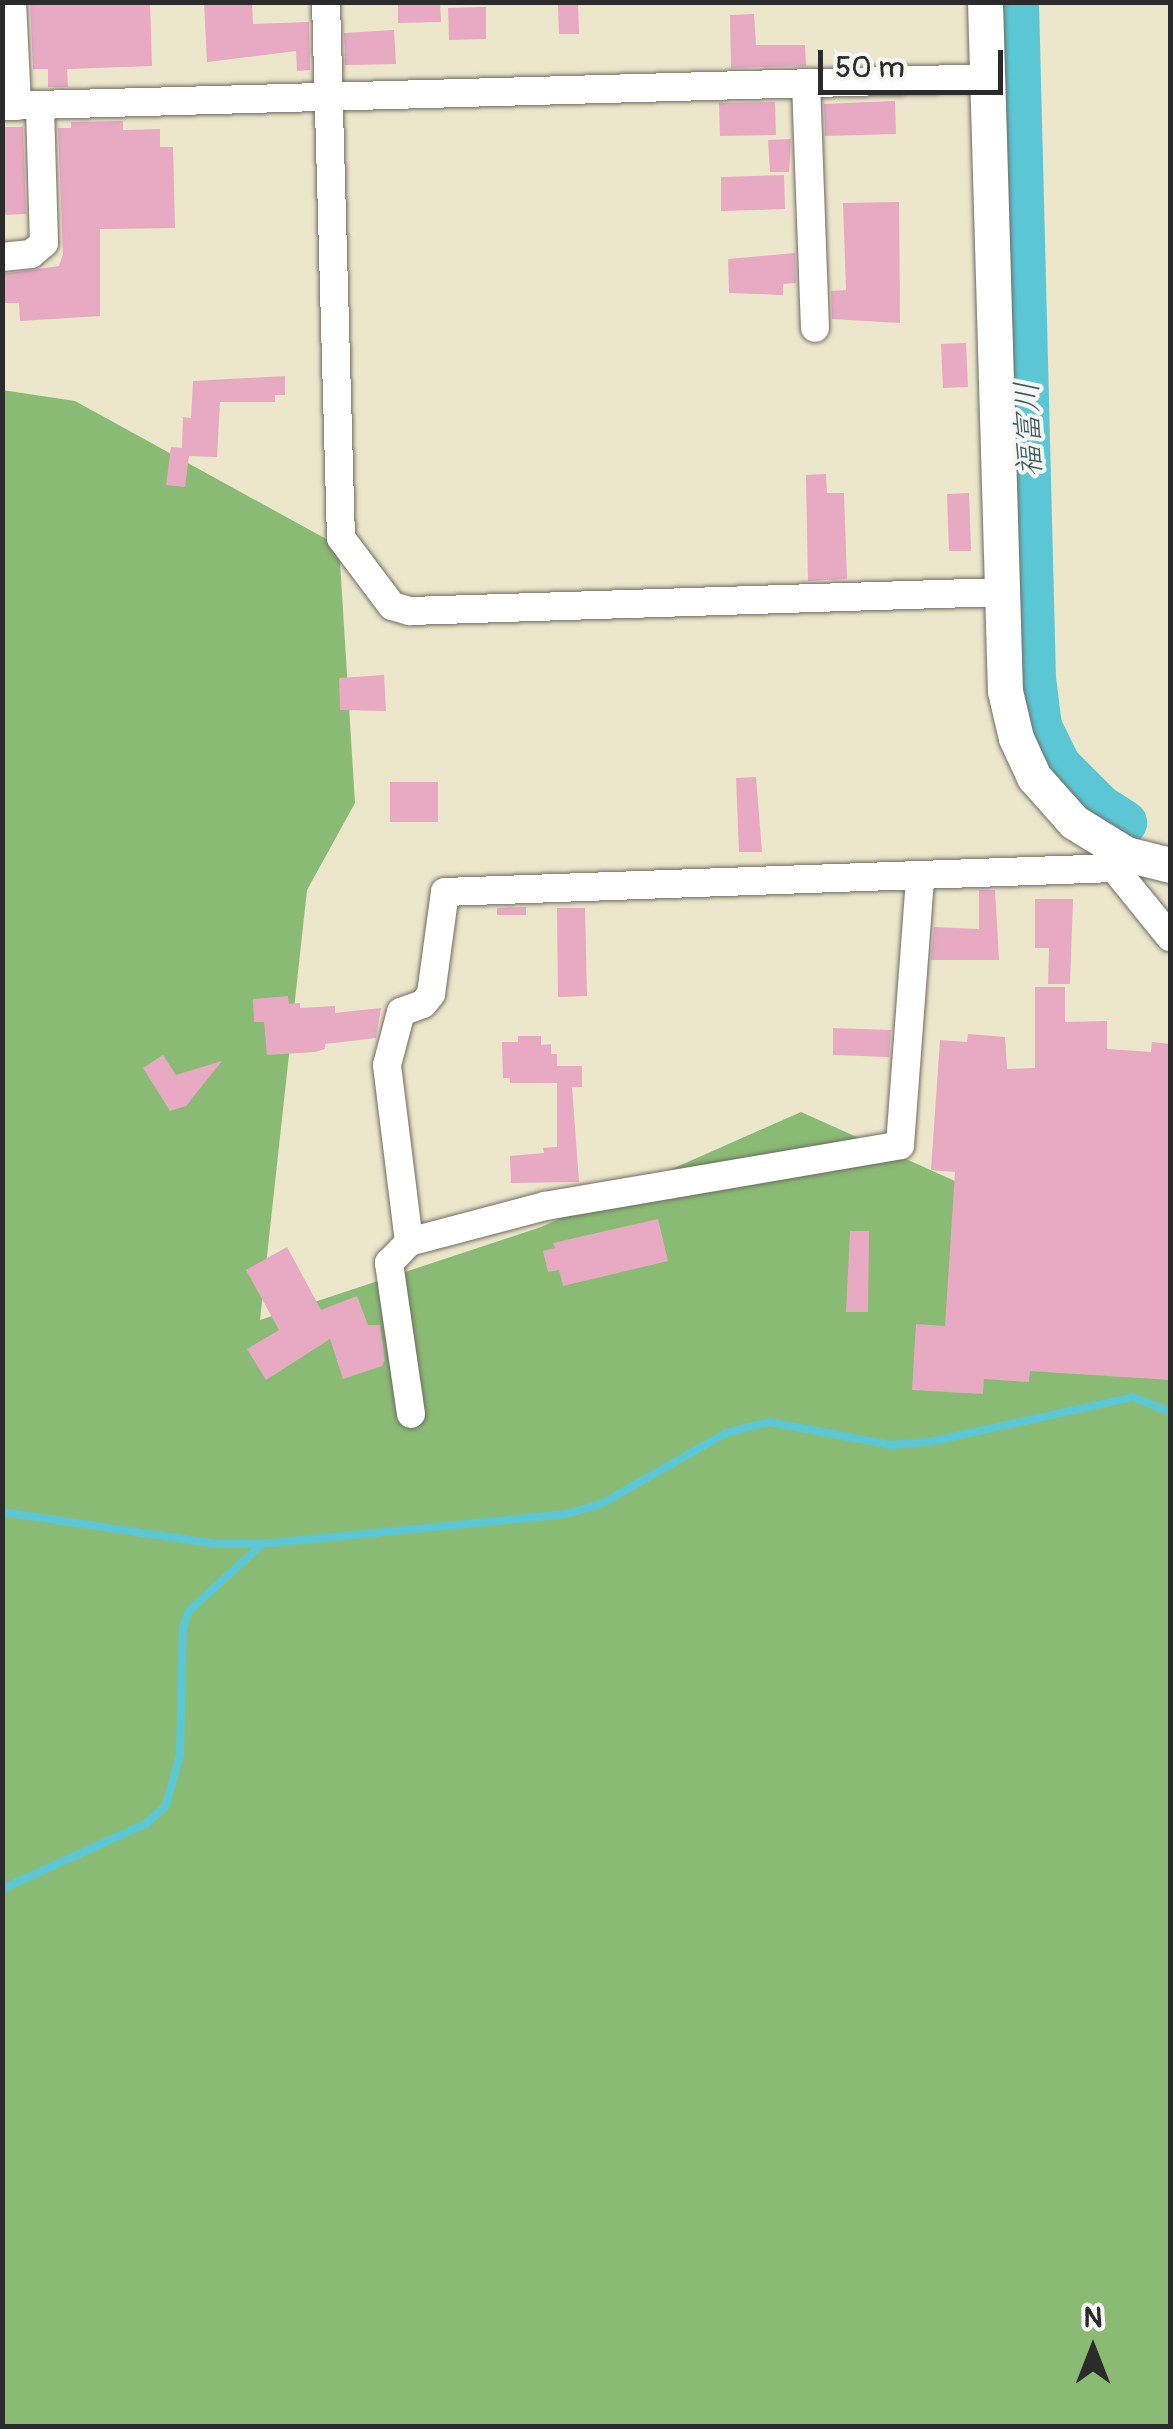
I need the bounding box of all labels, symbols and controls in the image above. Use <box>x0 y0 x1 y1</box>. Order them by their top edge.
scale bar <box>823 30 1008 92</box>
text: 50 m <box>835 49 905 86</box>
water label: 福富川 <box>1008 380 1050 478</box>
north arrow <box>1043 2299 1143 2399</box>
text: N <box>1084 2301 1102 2336</box>

